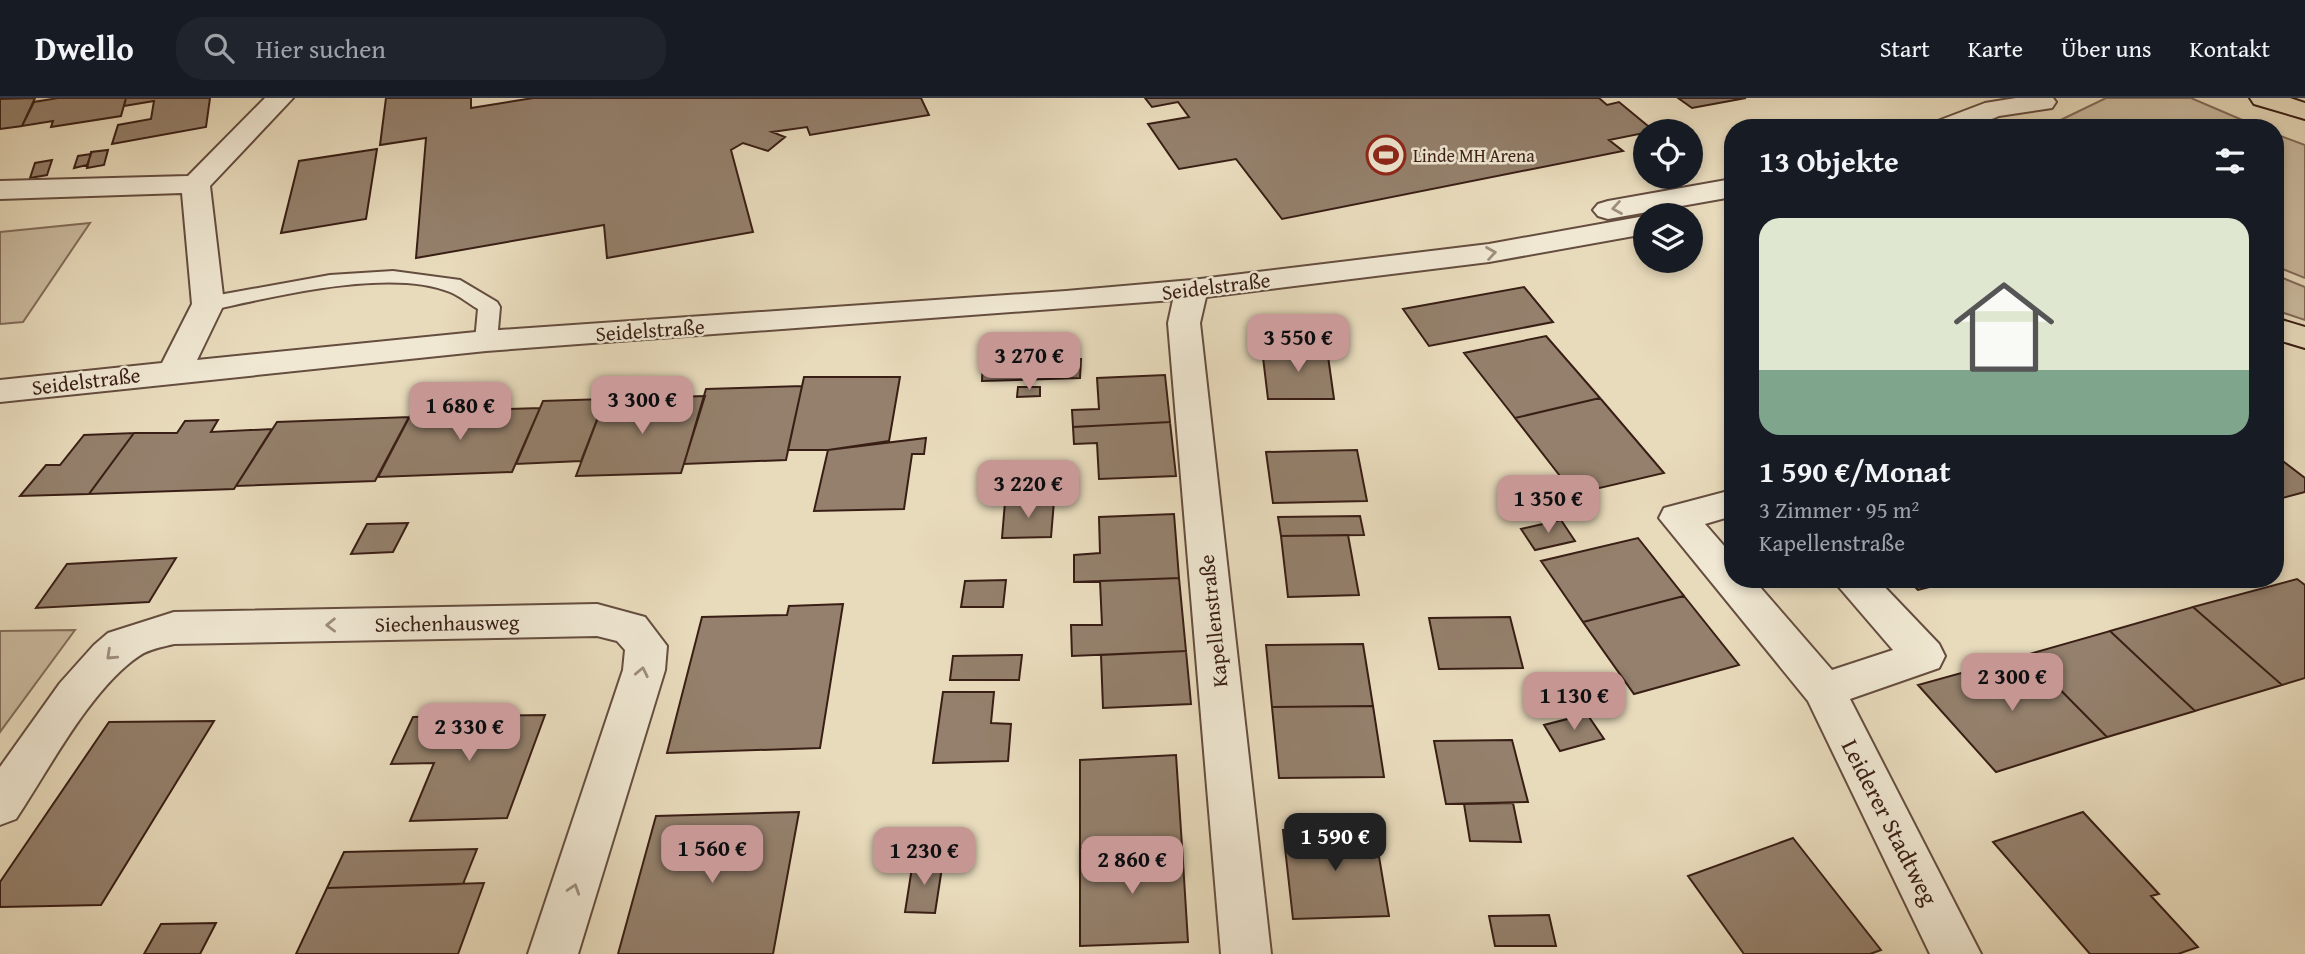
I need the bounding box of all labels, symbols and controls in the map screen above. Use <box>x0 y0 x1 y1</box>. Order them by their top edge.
search box <box>176 17 666 80</box>
text: Dwello <box>35 24 134 72</box>
icon: search <box>200 29 238 67</box>
text: Hier suchen <box>256 29 386 68</box>
text: Start <box>1880 31 1930 66</box>
text: Karte <box>1968 31 2023 66</box>
text: Über uns <box>2061 31 2152 66</box>
text: Kontakt <box>2190 31 2270 66</box>
map controls <box>1633 119 1703 273</box>
button: locate <box>1633 119 1703 189</box>
sports icon: Linde MH Arena <box>1365 134 1407 176</box>
text: 13 Objekte <box>1759 139 1899 183</box>
place label: Linde MH Arena <box>1413 142 1535 169</box>
icon: filters <box>2211 142 2249 180</box>
one-way arrow <box>1611 201 1623 216</box>
button: layers <box>1633 203 1703 273</box>
one-way arrow <box>1485 245 1497 260</box>
street label: Seidelstraße <box>1160 264 1272 308</box>
icon: home <box>1941 264 2067 390</box>
street label: Seidelstraße <box>594 311 706 349</box>
pin: 3 550 € <box>1233 314 1363 374</box>
text: 3 550 € <box>1263 320 1333 353</box>
pin: 3 270 € <box>964 332 1094 392</box>
text: 3 270 € <box>994 338 1064 371</box>
street label: Seidelstraße <box>30 359 142 403</box>
pin: 3 300 € <box>577 376 707 436</box>
pin: 1 680 € <box>395 382 525 442</box>
text: 3 300 € <box>607 382 677 415</box>
text: 1 680 € <box>425 388 495 421</box>
text: 1 590 €/Monat <box>1759 449 1951 493</box>
pin: 3 220 € <box>963 460 1093 520</box>
text: 3 220 € <box>993 466 1063 499</box>
pin: 1 350 € <box>1483 476 1613 535</box>
text: 1 350 € <box>1513 481 1583 514</box>
text: 3 Zimmer · 95 m² <box>1759 493 1919 526</box>
text: Kapellenstraße <box>1759 526 1905 559</box>
street label: Kapellenstraße <box>1191 553 1235 689</box>
street label: Siechenhausweg <box>374 606 520 640</box>
one-way arrow <box>325 617 336 633</box>
one-way arrow <box>106 647 119 660</box>
pin: 2 300 € <box>1947 654 2077 713</box>
text: 2 300 € <box>1977 659 2047 692</box>
one-way arrow <box>634 666 649 678</box>
pin: 1 130 € <box>1509 672 1639 732</box>
text: 1 130 € <box>1539 678 1609 711</box>
pin: 2 330 € <box>404 704 534 763</box>
text: 2 330 € <box>434 709 504 742</box>
street label: Leiderer Stadtweg <box>1833 733 1947 911</box>
pin: 1 590 € <box>1270 814 1400 873</box>
text: 1 590 € <box>1300 819 1370 852</box>
pin: 1 560 € <box>647 826 777 885</box>
pin: 1 230 € <box>859 828 989 887</box>
text: 1 560 € <box>677 831 747 864</box>
text: 1 230 € <box>889 833 959 866</box>
pin: 2 860 € <box>1067 836 1197 896</box>
text: 2 860 € <box>1097 842 1167 875</box>
one-way arrow <box>566 883 580 896</box>

